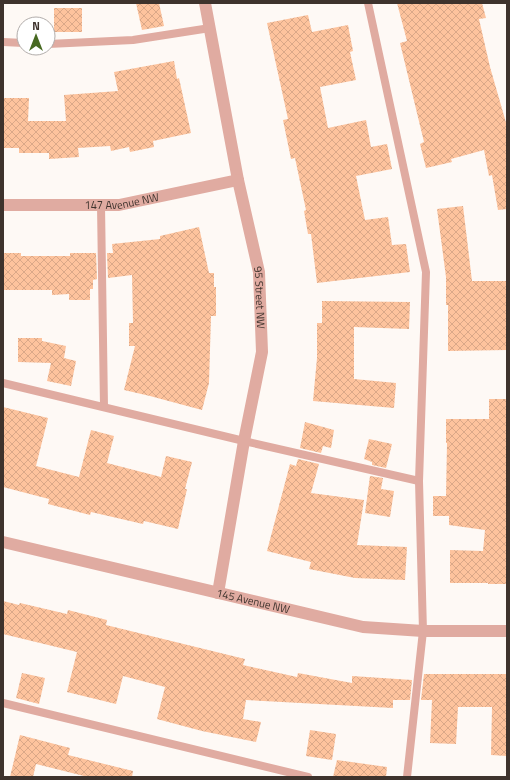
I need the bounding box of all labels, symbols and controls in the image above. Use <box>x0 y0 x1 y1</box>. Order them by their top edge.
north arrow <box>16 16 56 56</box>
text: N <box>32 18 40 34</box>
street label: 147 Avenue NW <box>85 189 161 213</box>
street label: 95 Street NW <box>250 265 269 329</box>
street label: 145 Avenue NW <box>215 585 292 618</box>

